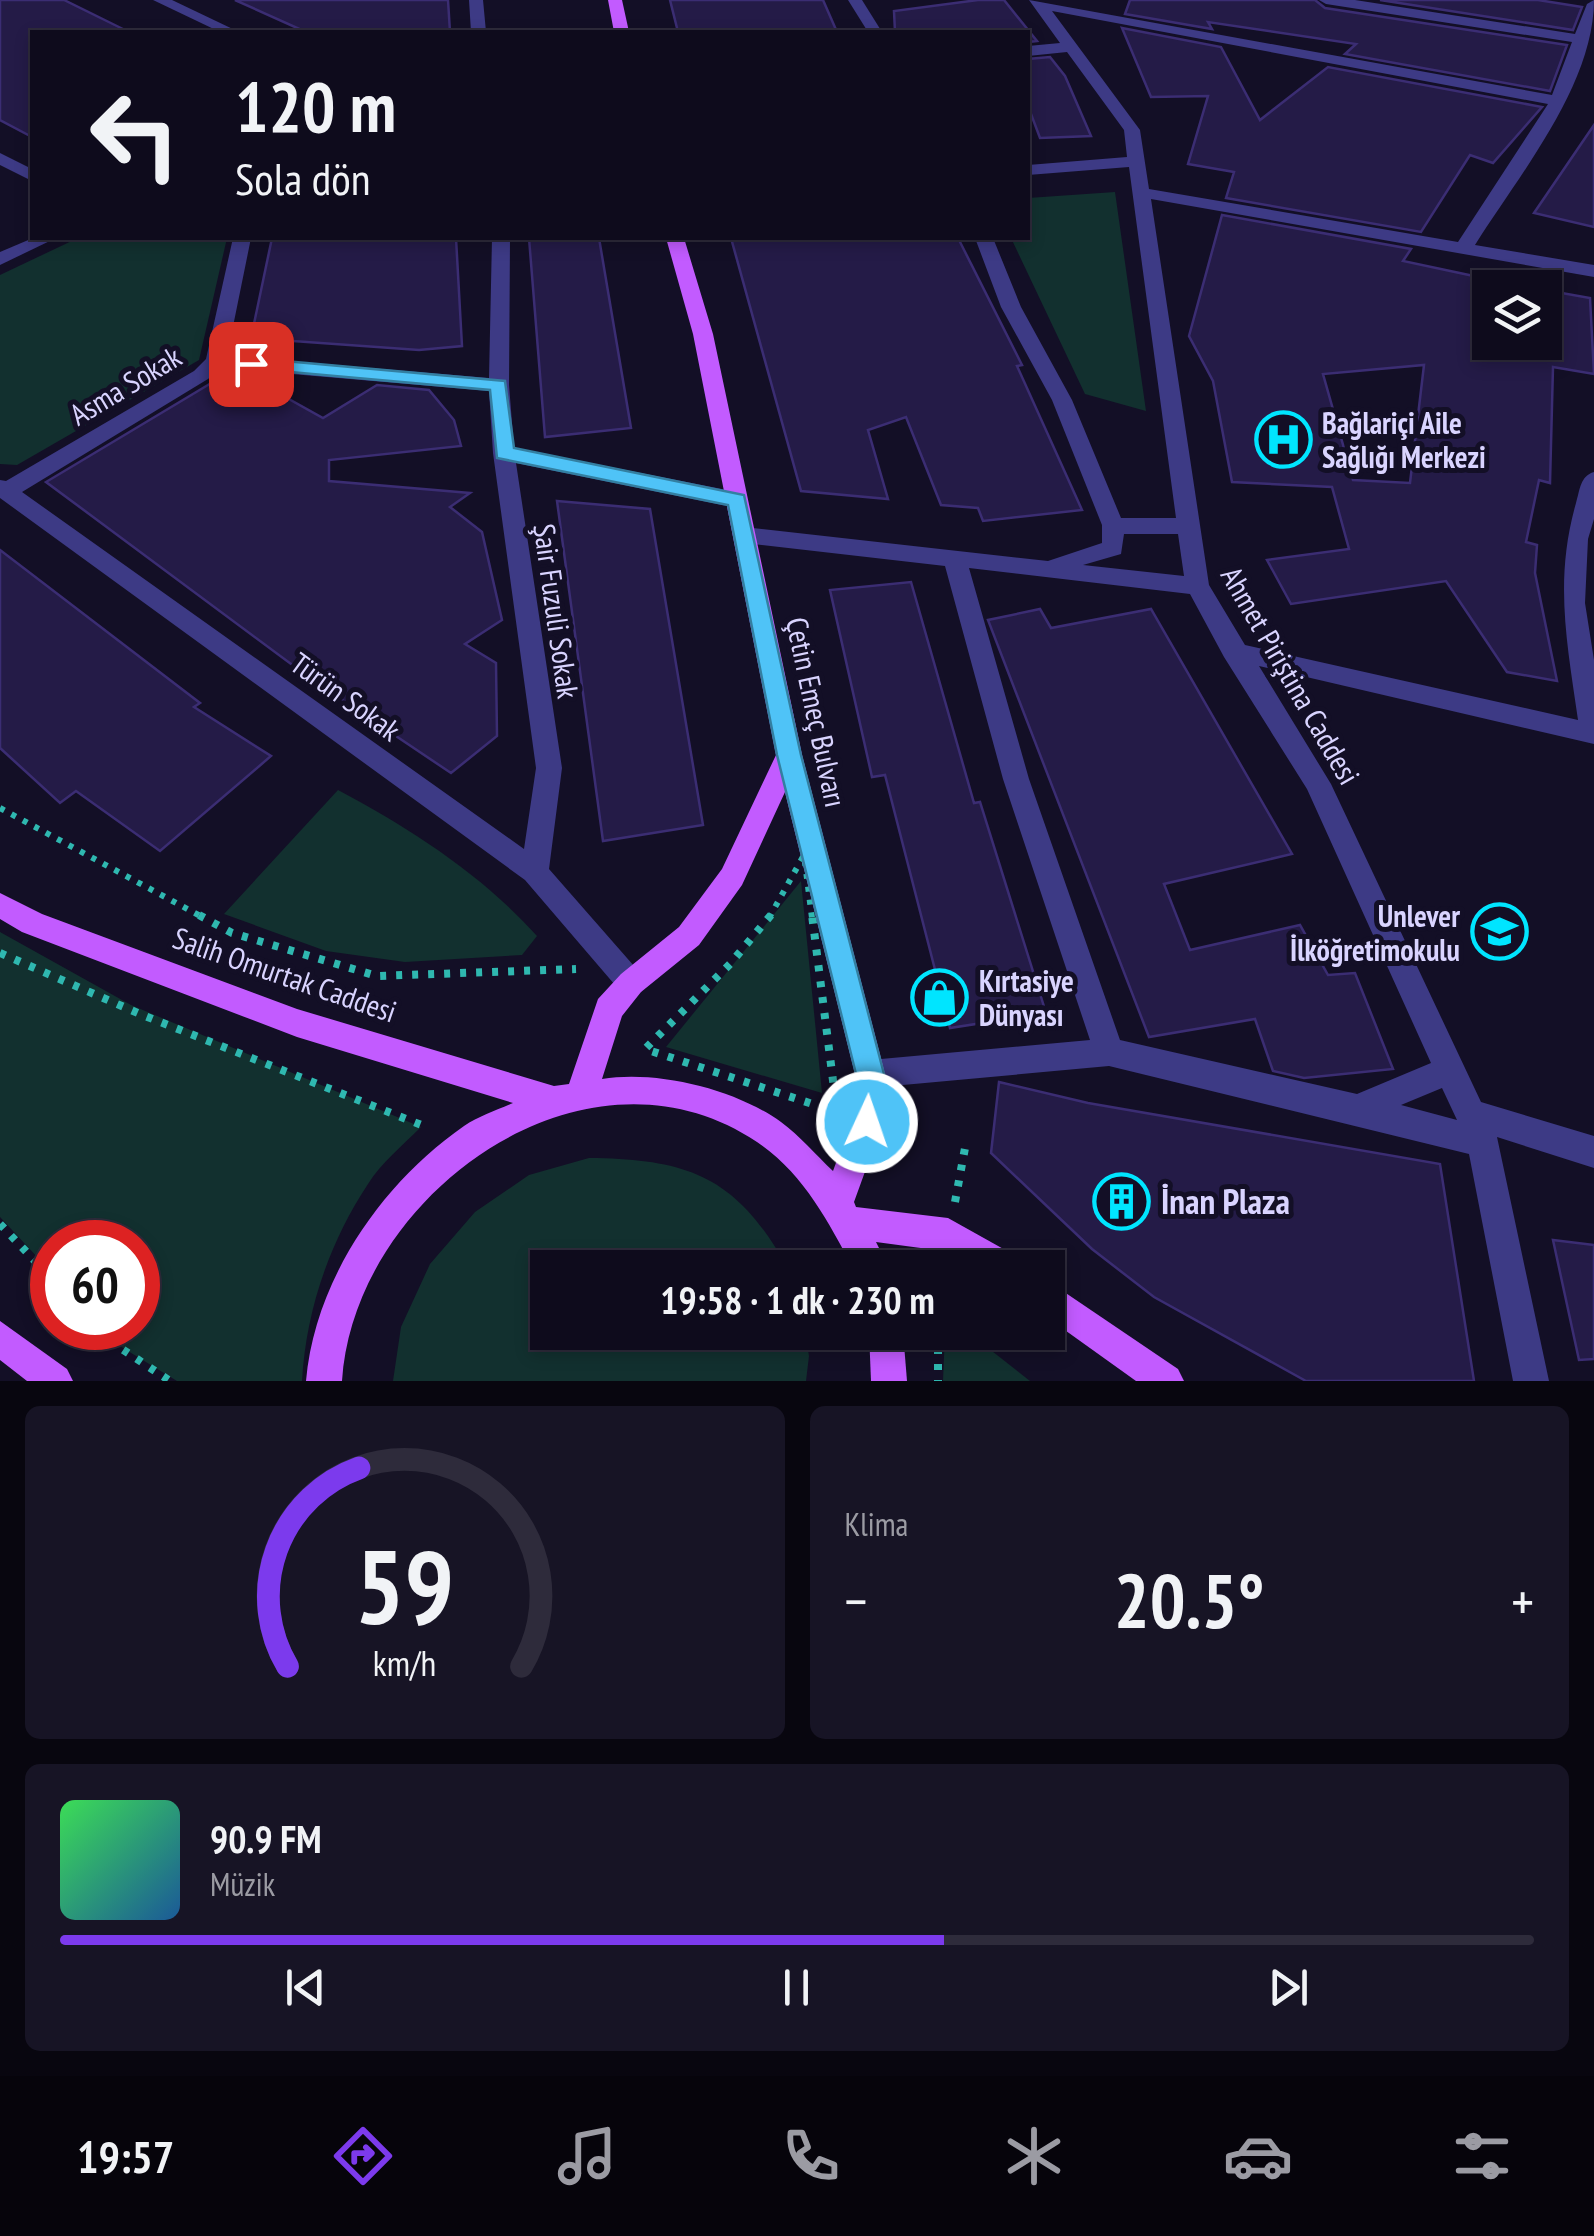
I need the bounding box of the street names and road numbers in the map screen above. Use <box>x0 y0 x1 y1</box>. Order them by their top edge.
street label: Asma Sokak <box>62 336 188 433</box>
street label: Şair Fuzuli Sokak <box>525 521 589 701</box>
street label: Ahmet Piriştina Caddesi <box>1213 559 1369 791</box>
street label: Çetin Emeç Bulvarı <box>778 613 856 811</box>
street label: Türün Sokak <box>283 643 409 749</box>
street label: Salih Omurtak Caddesi <box>168 918 402 1030</box>

